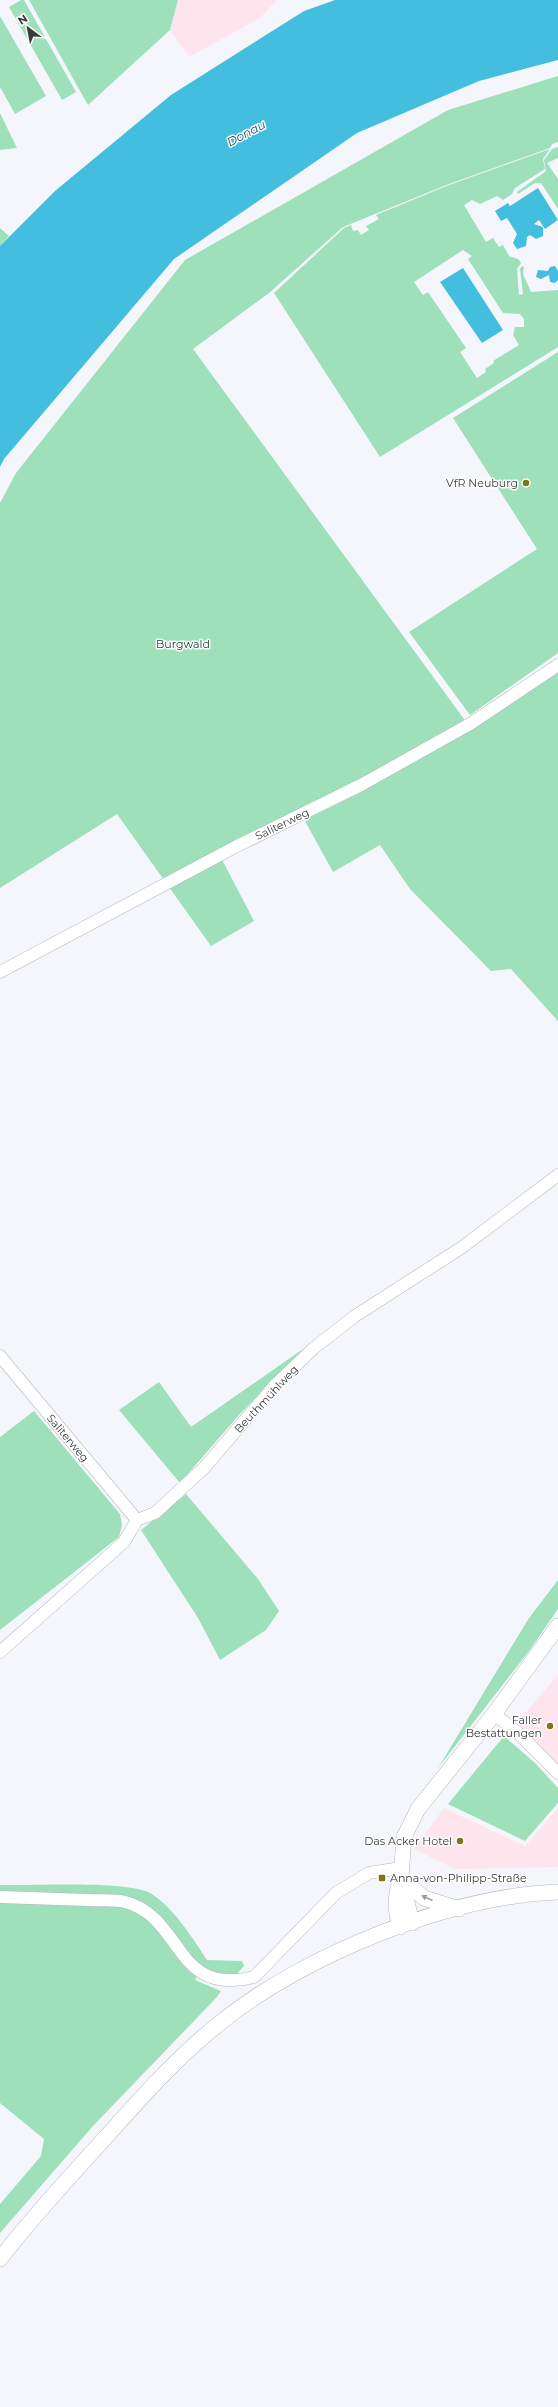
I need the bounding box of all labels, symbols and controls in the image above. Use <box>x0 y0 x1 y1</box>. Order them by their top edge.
north arrow <box>8 8 48 48</box>
text: N <box>15 11 30 28</box>
water label: Donau <box>224 117 268 149</box>
place label: VfR Neuburg <box>446 476 518 490</box>
marker: VfR Neuburg <box>521 478 531 488</box>
park label: Burgwald <box>156 637 210 651</box>
street label: Saliterweg <box>253 805 311 843</box>
street label: Beuthmühlweg <box>231 1362 301 1436</box>
street label: Saliterweg <box>44 1411 92 1465</box>
place label: Faller Bestattungen <box>466 1713 542 1740</box>
marker: Faller Bestattungen <box>545 1721 555 1731</box>
place label: Das Acker Hotel <box>364 1834 452 1848</box>
marker: Das Acker Hotel <box>455 1836 465 1846</box>
place label: Anna-von-Philipp-Straße <box>390 1871 527 1885</box>
marker: Anna-von-Philipp-Straße <box>377 1873 387 1883</box>
one-way arrow <box>421 1895 433 1901</box>

